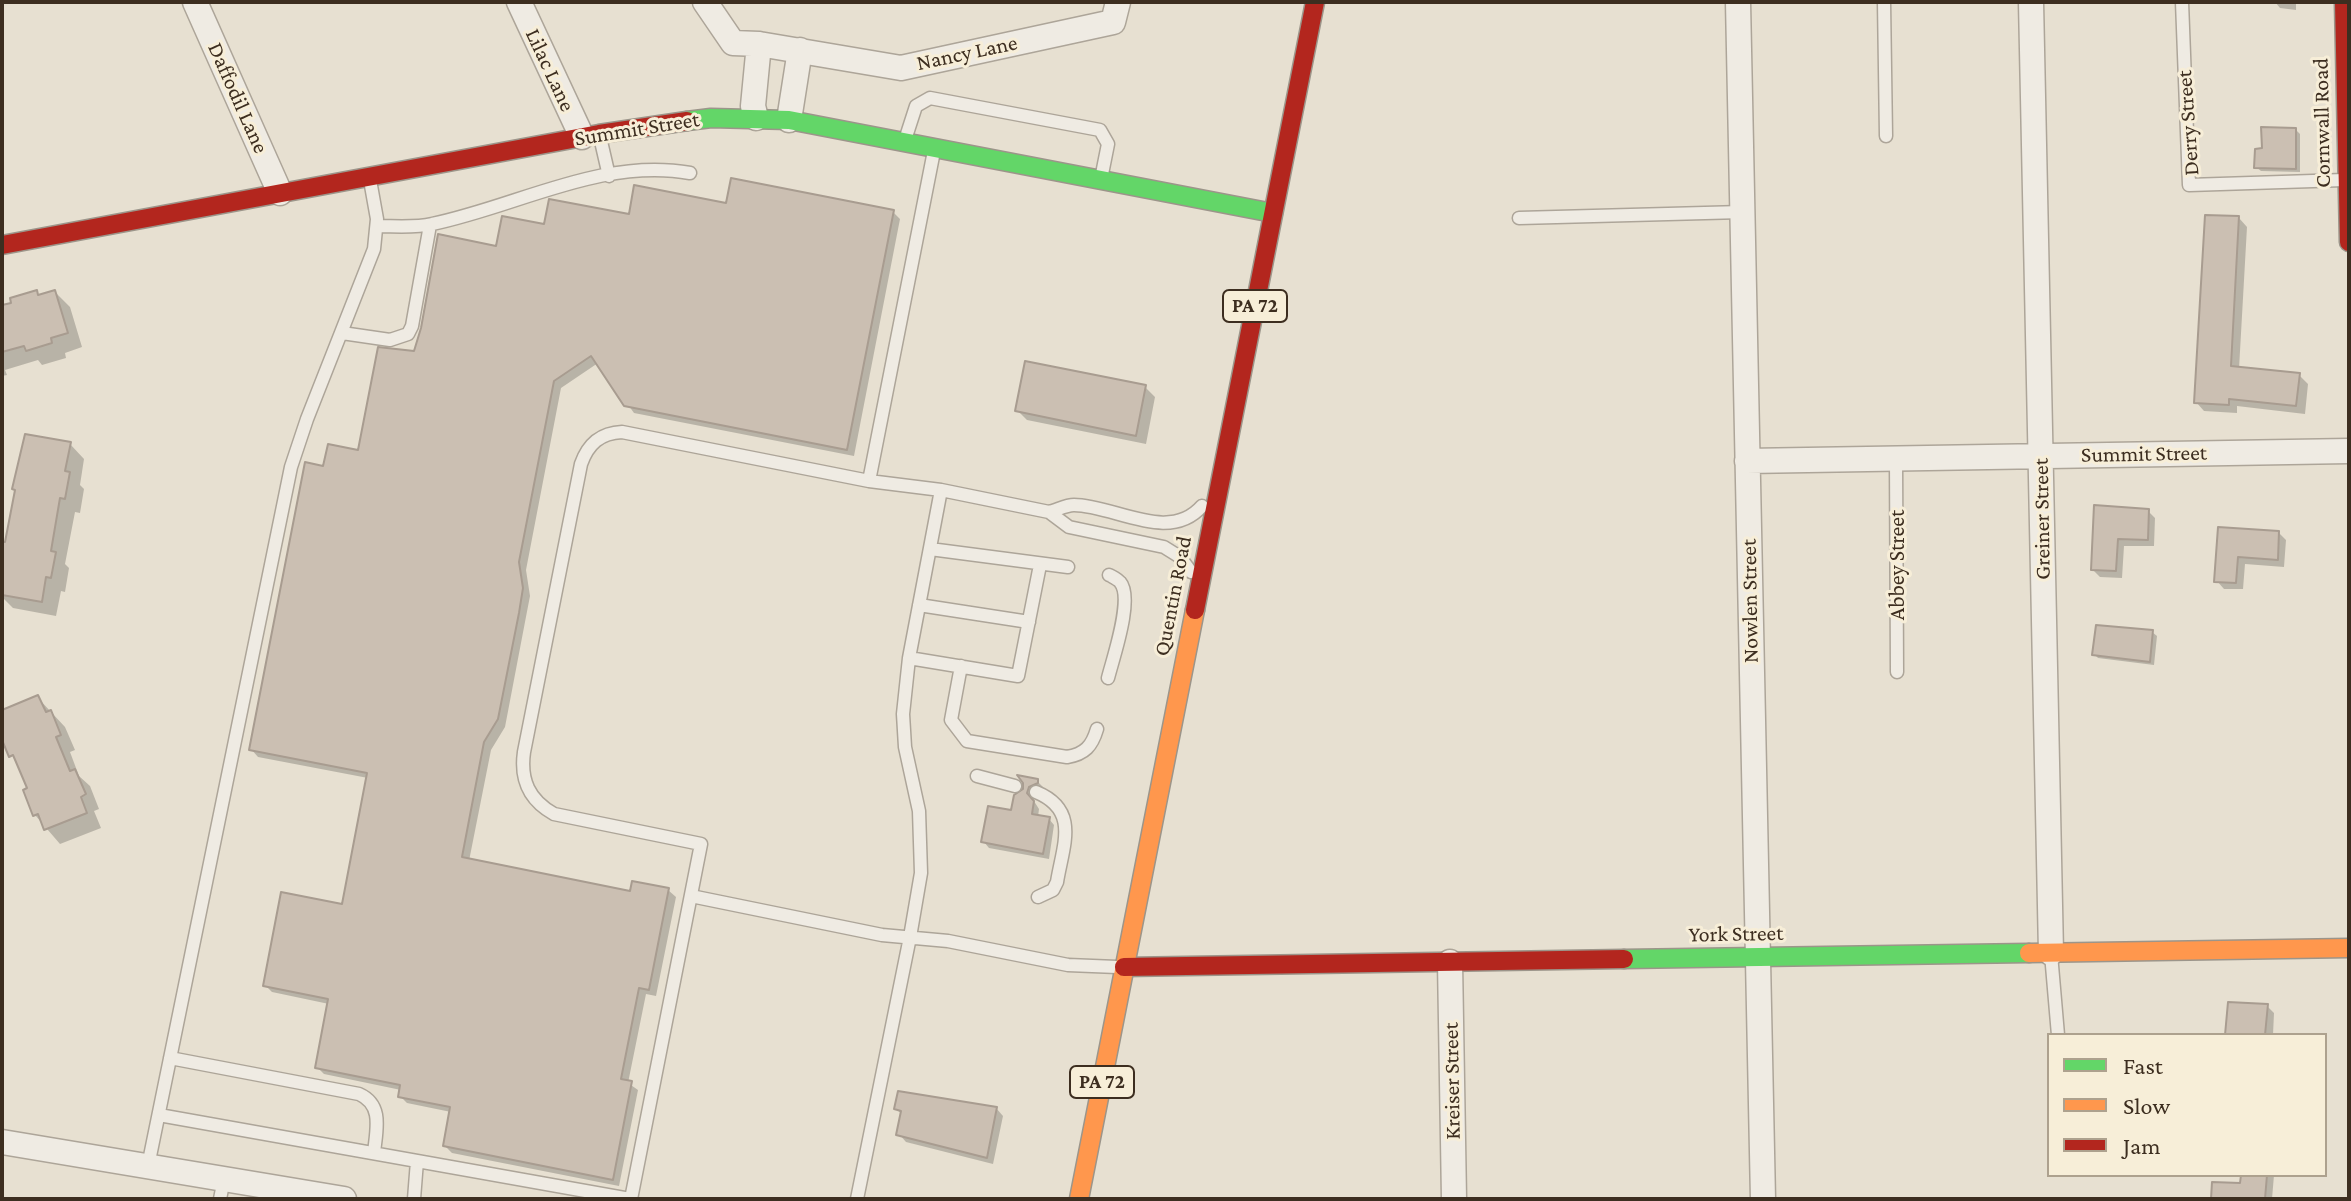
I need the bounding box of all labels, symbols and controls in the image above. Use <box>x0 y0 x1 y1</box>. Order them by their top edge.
street label: Lilac Lane <box>519 24 581 116</box>
street label: Nancy Lane <box>914 29 1020 77</box>
street label: Daffodil Lane <box>202 38 274 158</box>
street label: Cornwall Road <box>2308 58 2336 188</box>
street label: Derry Street <box>2171 69 2205 177</box>
street label: Summit Street <box>573 106 701 152</box>
road number: PA 72 <box>1223 290 1287 322</box>
street label: Summit Street <box>2081 440 2207 468</box>
street label: Greiner Street <box>2028 458 2056 580</box>
street label: Abbey Street <box>1884 510 1910 620</box>
street label: Quentin Road <box>1148 534 1198 658</box>
street label: Nowlen Street <box>1736 539 1764 663</box>
street label: York Street <box>1688 920 1784 948</box>
street label: Kreiser Street <box>1438 1022 1466 1140</box>
legend <box>2047 1033 2327 1177</box>
text: Fast <box>2123 1052 2163 1079</box>
road number: PA 72 <box>1070 1066 1134 1098</box>
text: Slow <box>2123 1092 2170 1119</box>
text: Jam <box>2123 1132 2161 1159</box>

